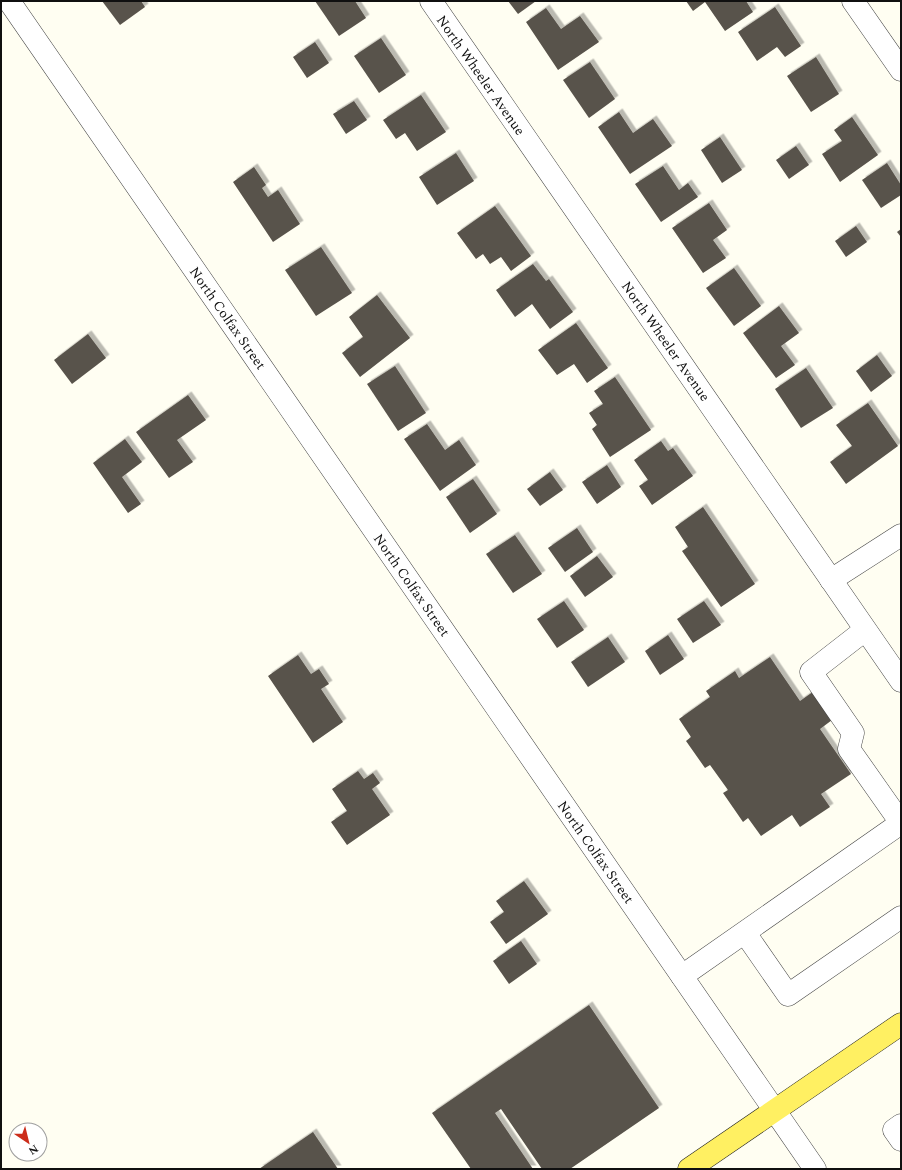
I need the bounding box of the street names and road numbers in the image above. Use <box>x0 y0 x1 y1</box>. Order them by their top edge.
street label: North Wheeler Avenue <box>431 11 530 140</box>
street label: North Colfax Street <box>184 263 271 374</box>
street label: North Wheeler Avenue <box>616 277 715 406</box>
street label: North Colfax Street <box>368 530 455 641</box>
street label: North Colfax Street <box>552 797 639 908</box>

